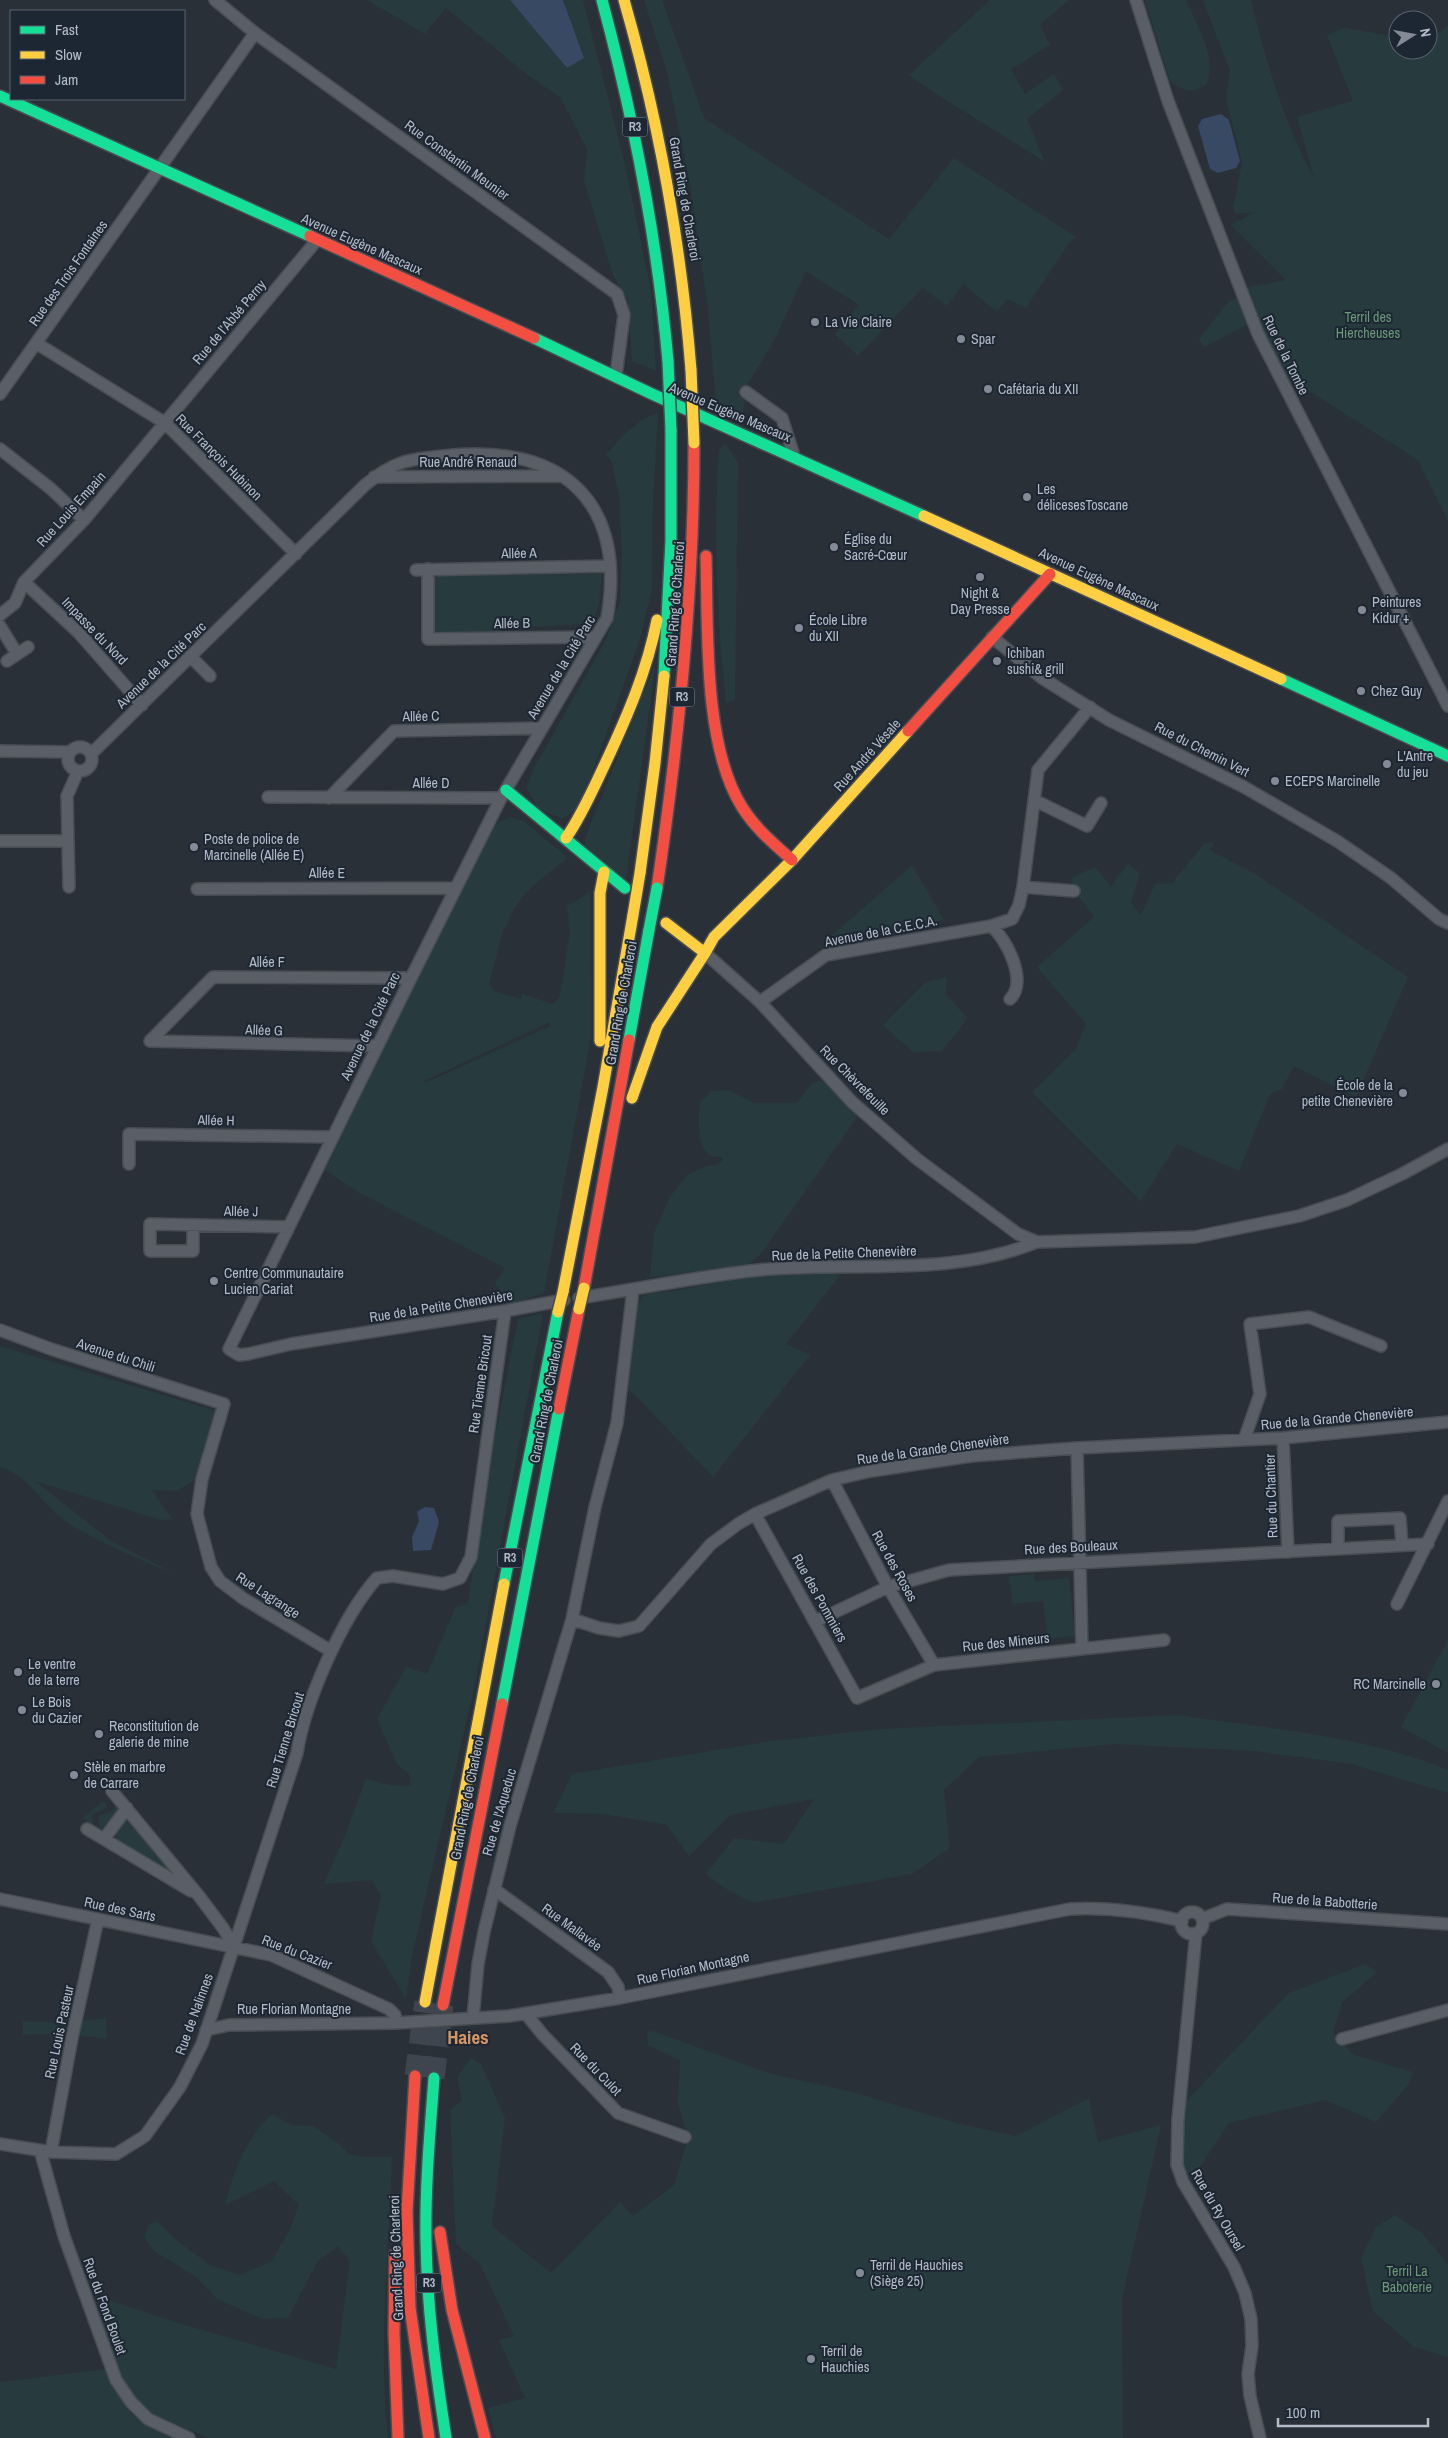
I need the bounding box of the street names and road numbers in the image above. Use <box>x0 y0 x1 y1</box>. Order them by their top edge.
street label: Rue Constantin Meunier <box>401 116 513 204</box>
road number: R3 <box>622 118 648 136</box>
street label: Grand Ring de Charleroi <box>665 136 705 262</box>
street label: Avenue Eugène Mascaux <box>298 209 426 279</box>
street label: Rue des Trois Fontaines <box>25 216 111 329</box>
street label: Rue de l’Abbé Perny <box>188 276 270 368</box>
street label: Rue de la Tombe <box>1259 312 1313 398</box>
street label: Avenue Eugène Mascaux <box>665 378 794 446</box>
street label: Rue François Hubinon <box>172 410 266 504</box>
street label: Rue André Renaud <box>419 453 517 471</box>
street label: Rue Louis Empain <box>32 468 110 550</box>
street label: Grand Ring de Charleroi <box>662 541 688 667</box>
street label: Avenue Eugène Mascaux <box>1035 543 1162 615</box>
street label: Allée A <box>500 544 537 562</box>
street label: Impasse du Nord <box>58 593 132 669</box>
street label: Avenue de la Cité Parc <box>522 612 599 723</box>
street label: Allée B <box>493 614 531 632</box>
street label: Avenue de la Cité Parc <box>112 617 210 713</box>
road number: R3 <box>670 688 694 706</box>
street label: Allée C <box>401 707 440 725</box>
street label: Rue André Vésale <box>830 715 904 795</box>
street label: Rue du Chemin Vert <box>1152 717 1252 781</box>
street label: Allée D <box>411 774 450 792</box>
street label: Allée E <box>308 864 345 882</box>
street label: Avenue de la C.E.C.A. <box>822 911 939 951</box>
street label: Grand Ring de Charleroi <box>601 940 641 1066</box>
street label: Allée F <box>248 953 285 971</box>
street label: Avenue de la Cité Parc <box>336 969 404 1084</box>
street label: Allée G <box>244 1020 283 1040</box>
street label: Rue Chèvrefeuille <box>816 1041 894 1119</box>
street label: Allée H <box>196 1111 235 1129</box>
street label: Allée J <box>223 1202 258 1220</box>
street label: Rue de la Petite Chenevière <box>771 1241 917 1265</box>
street label: Rue de la Petite Chenevière <box>368 1286 514 1326</box>
street label: Avenue du Chili <box>74 1334 158 1376</box>
street label: Rue Tienne Bricout <box>464 1334 496 1434</box>
street label: Grand Ring de Charleroi <box>525 1338 567 1464</box>
street label: Rue de la Grande Chenevière <box>1260 1402 1414 1434</box>
street label: Rue de la Grande Chenevière <box>856 1429 1010 1469</box>
street label: Rue du Chantier <box>1261 1453 1281 1538</box>
street label: Rue des Roses <box>868 1527 922 1605</box>
street label: Rue des Bouleaux <box>1024 1536 1119 1558</box>
road number: R3 <box>498 1549 522 1568</box>
street label: Rue des Pommiers <box>788 1551 852 1646</box>
street label: Rue Lagrange <box>233 1568 303 1622</box>
street label: Rue des Mineurs <box>962 1628 1051 1656</box>
street label: Rue Tienne Bricout <box>262 1690 308 1790</box>
street label: Grand Ring de Charleroi <box>446 1735 488 1861</box>
street label: Rue de l'Aqueduc <box>478 1766 520 1858</box>
street label: Rue de la Babotterie <box>1272 1888 1378 1914</box>
street label: Rue des Sarts <box>83 1893 158 1925</box>
street label: Rue Mallavée <box>538 1899 606 1955</box>
street label: Rue du Cazier <box>259 1930 335 1974</box>
street label: Rue Florian Montagne <box>635 1947 751 1989</box>
street label: Rue de Nalinnes <box>171 1971 217 2057</box>
street label: Rue Louis Pasteur <box>40 1983 78 2080</box>
street label: Rue Florian Montagne <box>237 2000 351 2018</box>
street label: Rue du Culot <box>566 2039 626 2099</box>
street label: Rue du Ry Oursel <box>1187 2166 1249 2254</box>
street label: Grand Ring de Charleroi <box>385 2195 407 2321</box>
street label: Rue du Fond Boulet <box>79 2255 131 2357</box>
road number: R3 <box>416 2274 442 2292</box>

